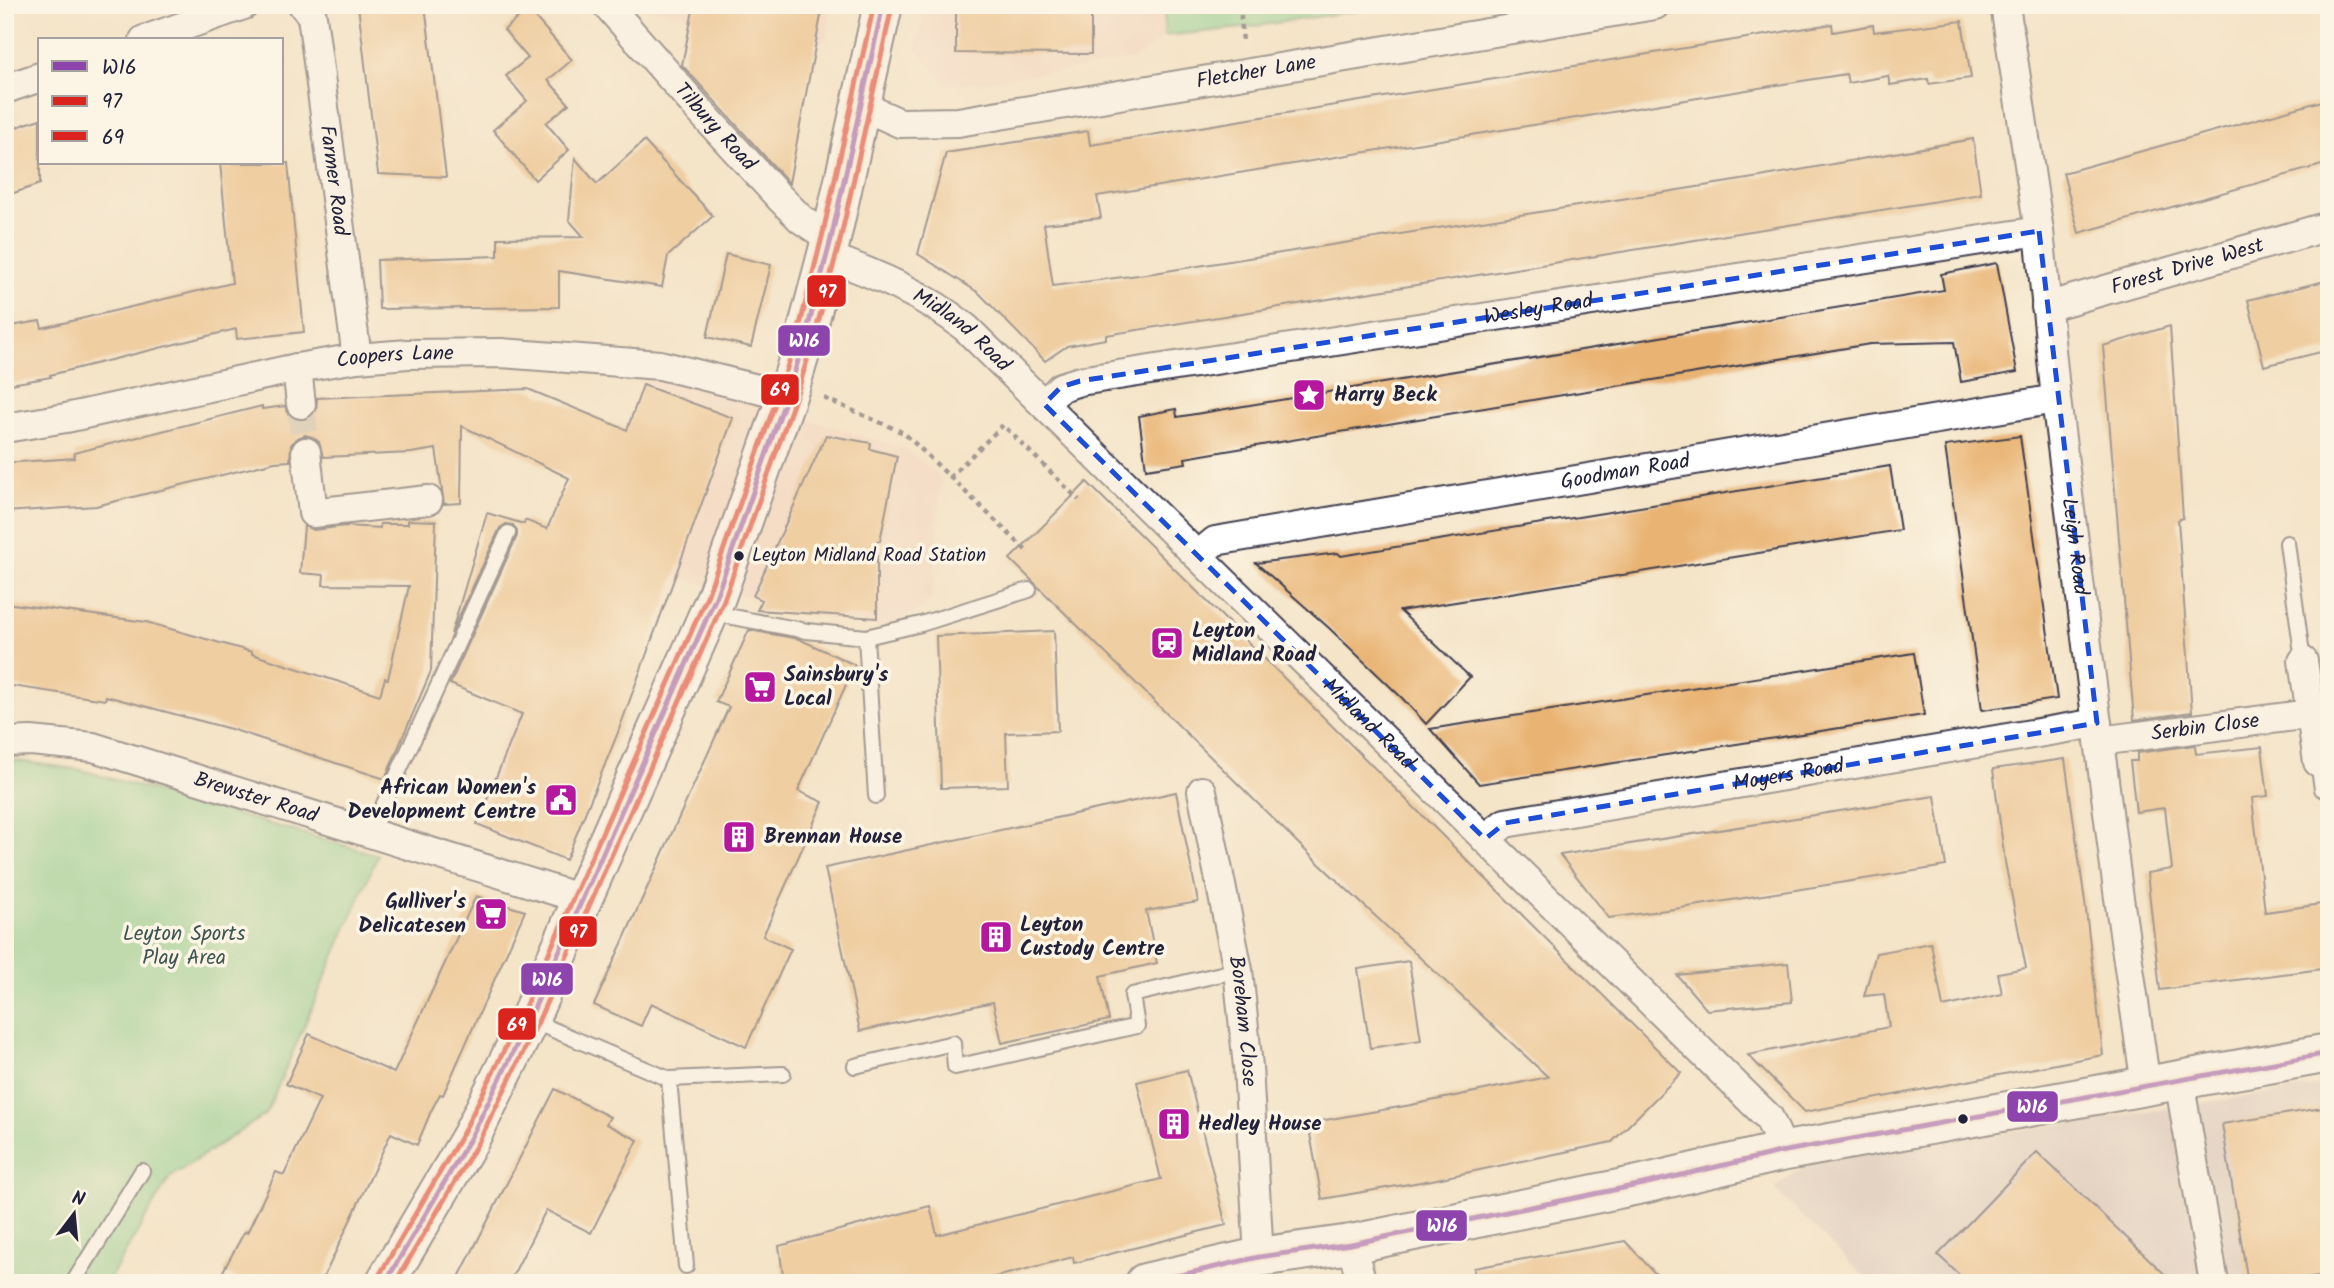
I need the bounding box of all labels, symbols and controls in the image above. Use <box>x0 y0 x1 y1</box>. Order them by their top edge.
legend <box>38 38 284 164</box>
street label: Fletcher Lane <box>1194 46 1319 98</box>
text: W16 <box>102 52 137 85</box>
street label: Tilbury Road <box>666 75 765 179</box>
text: 97 <box>102 86 123 119</box>
text: 69 <box>102 122 124 155</box>
street label: Farmer Road <box>310 123 357 238</box>
street label: Forest Drive West <box>2107 229 2268 304</box>
line badge: 97 <box>806 274 847 308</box>
text: 97 <box>818 278 837 308</box>
street label: Midland Road <box>906 280 1019 380</box>
street label: Wesley Road <box>1482 284 1596 334</box>
line badge: W16 <box>777 324 831 357</box>
text: W16 <box>789 327 819 357</box>
street label: Coopers Lane <box>334 337 454 378</box>
line badge: 69 <box>760 373 800 406</box>
text: 69 <box>770 376 790 406</box>
place icon: Harry Beck <box>1290 376 1328 414</box>
place label: Harry Beck <box>1334 379 1437 412</box>
street label: Goodman Road <box>1558 445 1693 499</box>
street label: Leigh Road <box>2052 496 2097 597</box>
place label: Leyton Midland Road Station <box>752 541 986 571</box>
marker: Leyton Midland Road Station <box>732 549 746 563</box>
place label: Leyton Midland Road <box>1192 615 1317 672</box>
station icon: Leyton Midland Road <box>1148 624 1186 662</box>
place label: Sainsbury's Local <box>784 659 888 716</box>
supermarket icon: Sainsbury's Local <box>741 668 779 706</box>
street label: Midland Road <box>1315 671 1423 778</box>
street label: Serbin Close <box>2149 704 2262 751</box>
street label: Moyers Road <box>1730 749 1847 801</box>
street label: Brewster Road <box>190 763 322 833</box>
place label: African Women's Development Centre <box>347 772 536 829</box>
public building icon: African Women's Development Centre <box>542 781 580 819</box>
building icon: Brennan House <box>720 818 758 856</box>
place label: Brennan House <box>764 821 902 854</box>
place label: Gulliver's Delicatesen <box>358 886 466 943</box>
supermarket icon: Gulliver's Delicatesen <box>472 895 510 933</box>
place label: Leyton Custody Centre <box>1020 909 1165 966</box>
line badge: 97 <box>558 915 598 948</box>
park label: Leyton Sports Play Area <box>123 918 245 975</box>
text: 97 <box>569 918 588 948</box>
building icon: Leyton Custody Centre <box>977 918 1015 956</box>
street label: Boreham Close <box>1219 953 1266 1088</box>
line badge: W16 <box>520 962 574 996</box>
text: W16 <box>532 966 562 996</box>
line badge: 69 <box>497 1007 537 1041</box>
text: 69 <box>507 1011 527 1041</box>
line badge: W16 <box>2006 1090 2059 1123</box>
text: W16 <box>2017 1093 2047 1123</box>
building icon: Hedley House <box>1155 1105 1193 1143</box>
place label: Hedley House <box>1198 1108 1322 1141</box>
unlabelled marker <box>1956 1112 1970 1126</box>
north arrow <box>38 1180 108 1250</box>
text: N <box>68 1184 88 1216</box>
line badge: W16 <box>1415 1209 1468 1242</box>
text: W16 <box>1427 1212 1457 1242</box>

